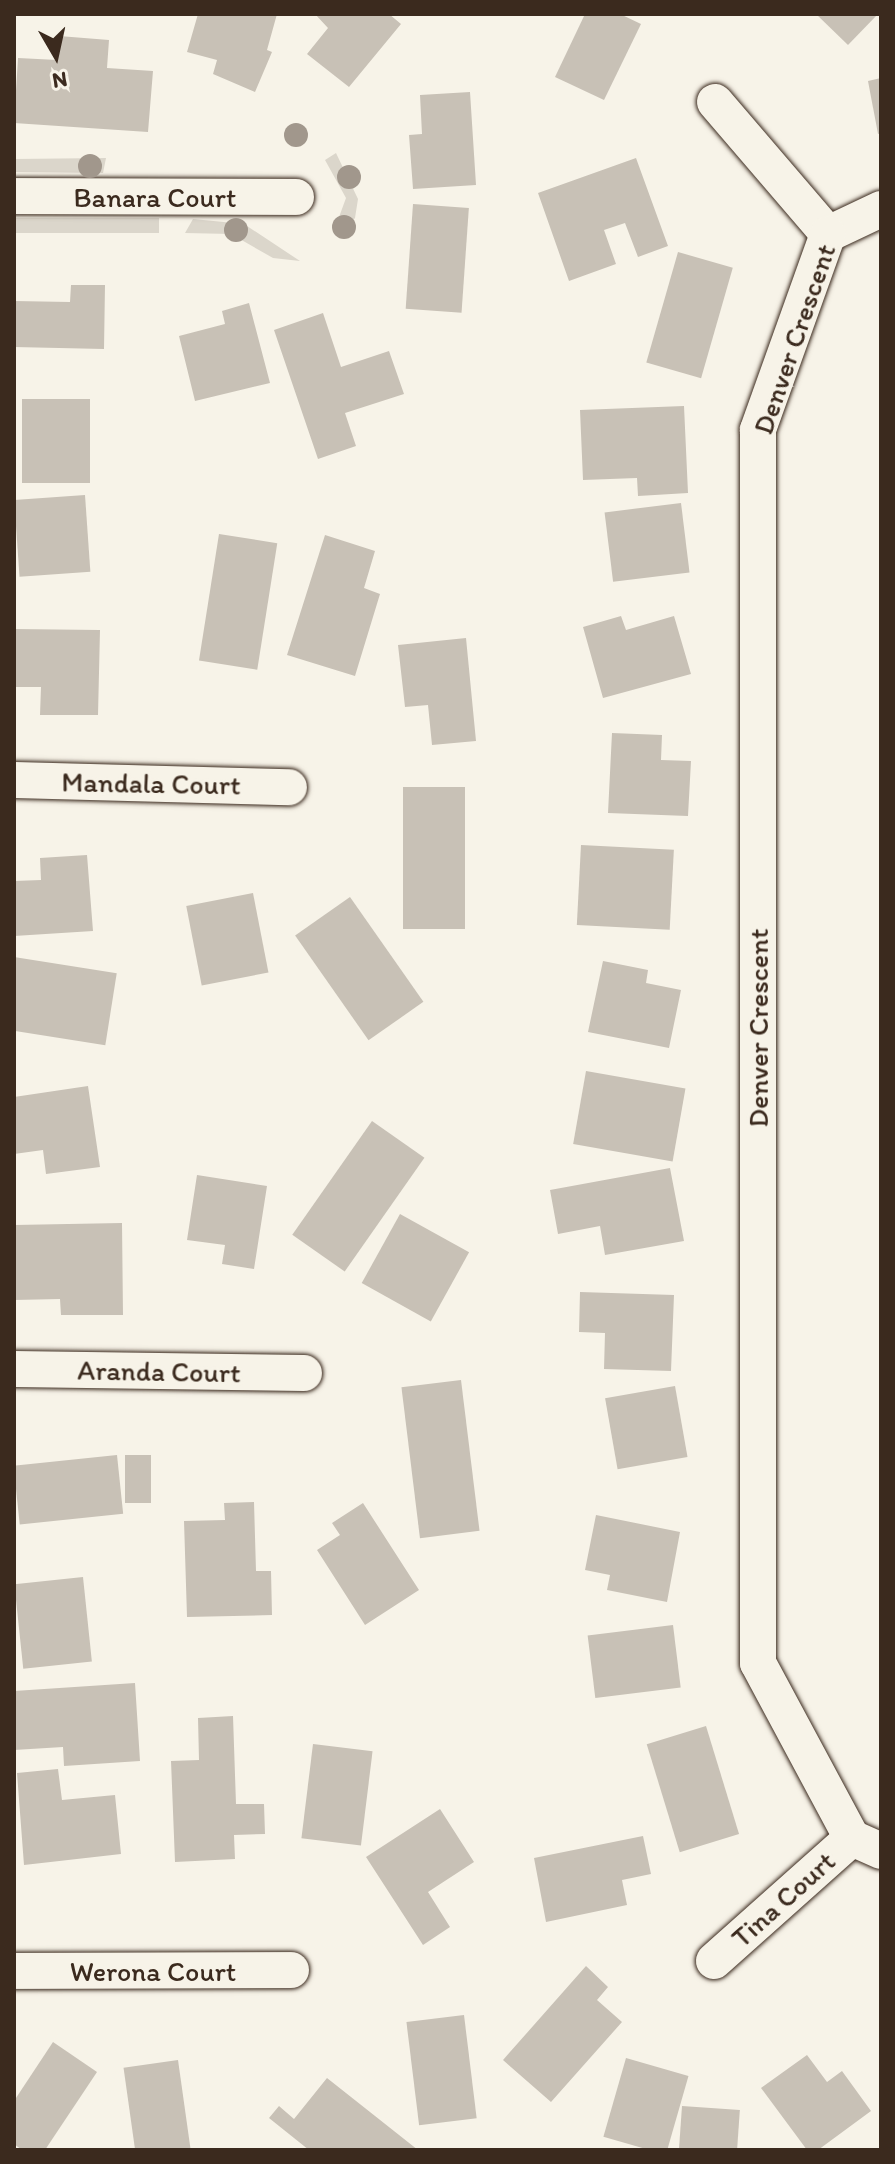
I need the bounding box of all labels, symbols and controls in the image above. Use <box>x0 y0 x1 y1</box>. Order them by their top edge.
north arrow <box>16 16 96 96</box>
text: N <box>50 66 69 95</box>
street label: Banara Court <box>74 180 236 214</box>
street label: Denver Crescent <box>746 240 842 438</box>
street label: Mandala Court <box>61 765 241 801</box>
street label: Denver Crescent <box>741 929 775 1127</box>
street label: Aranda Court <box>77 1353 241 1389</box>
street label: Tina Court <box>724 1844 842 1954</box>
street label: Werona Court <box>70 1954 236 1988</box>

